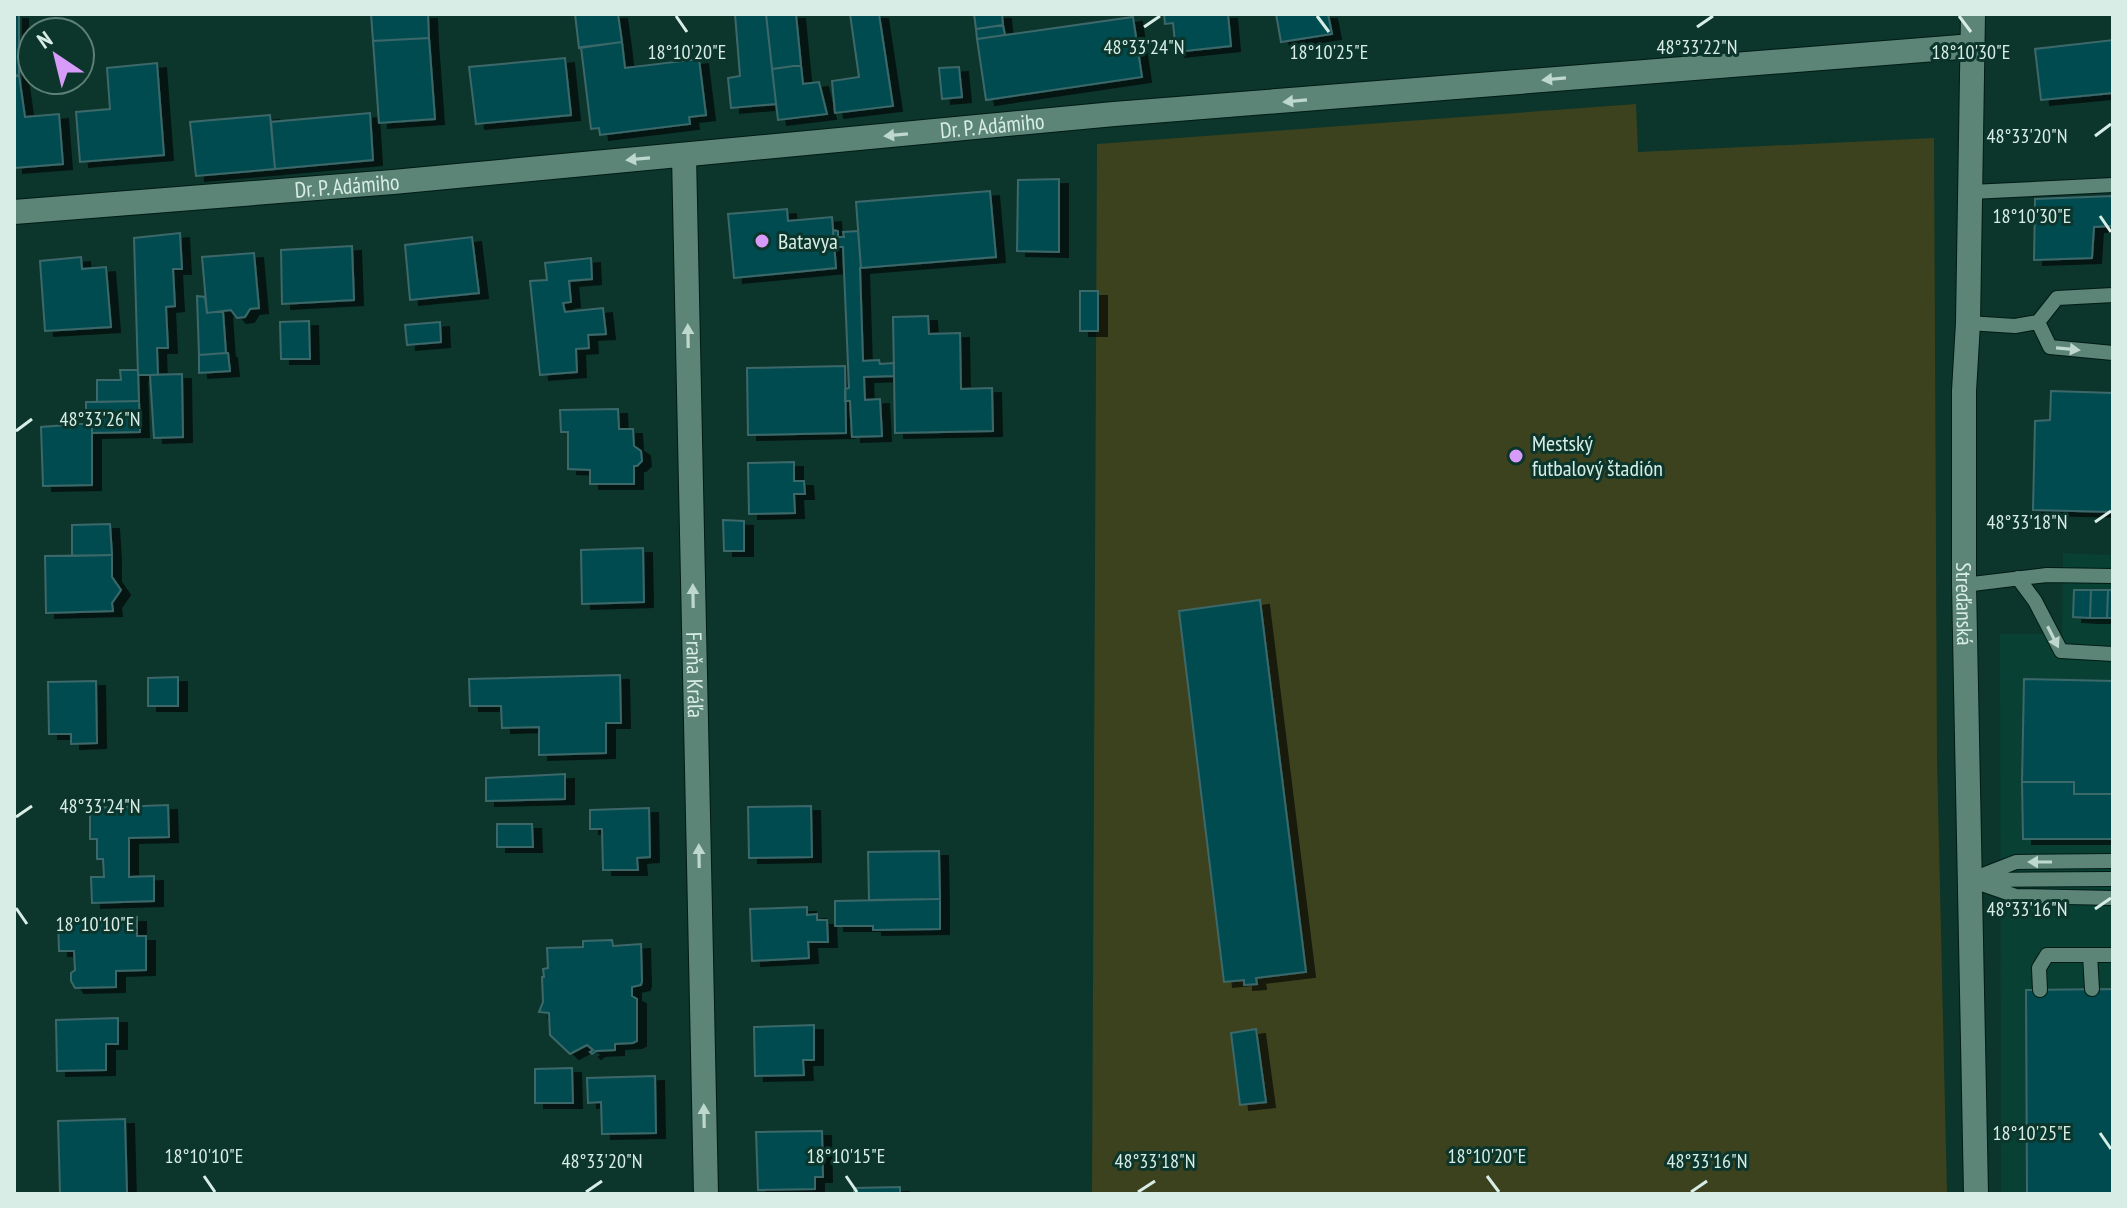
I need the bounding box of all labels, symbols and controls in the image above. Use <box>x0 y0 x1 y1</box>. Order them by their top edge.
north arrow <box>16 16 96 96</box>
text: N <box>32 25 57 54</box>
text: 48°33'24"N <box>1104 34 1184 60</box>
text: 48°33'22"N <box>1657 34 1737 60</box>
text: 18°10'20"E <box>648 39 726 65</box>
text: 18°10'25"E <box>1290 39 1368 65</box>
text: 18°10'30"E <box>1932 39 2010 65</box>
one-way arrow <box>1541 73 1566 86</box>
one-way arrow <box>1282 95 1307 108</box>
street label: Dr. P. Adámiho <box>939 107 1046 144</box>
text: 48°33'20"N <box>1987 123 2067 149</box>
one-way arrow <box>884 129 909 142</box>
one-way arrow <box>625 153 650 166</box>
street label: Dr. P. Adámiho <box>294 167 401 204</box>
text: 18°10'30"E <box>1993 203 2071 229</box>
place label: Batavya <box>778 227 838 255</box>
marker: Batavya <box>753 232 771 250</box>
one-way arrow <box>682 323 694 348</box>
one-way arrow <box>2056 343 2081 356</box>
text: 48°33'26"N <box>60 406 140 432</box>
place label: Mestský futbalový štadión <box>1532 429 1663 482</box>
marker: Mestský futbalový štadión <box>1507 447 1525 465</box>
text: 48°33'18"N <box>1987 509 2067 535</box>
street label: Streďanská <box>1950 562 1979 646</box>
one-way arrow <box>687 583 700 608</box>
one-way arrow <box>2047 625 2060 648</box>
street label: Fraňa Kráľa <box>680 631 710 718</box>
text: 48°33'24"N <box>60 793 140 819</box>
one-way arrow <box>692 843 705 868</box>
one-way arrow <box>2027 856 2052 868</box>
text: 48°33'16"N <box>1987 896 2067 922</box>
text: 18°10'10"E <box>56 911 134 937</box>
one-way arrow <box>698 1103 710 1128</box>
text: 18°10'25"E <box>1993 1120 2071 1146</box>
text: 18°10'10"E <box>165 1143 243 1169</box>
text: 18°10'15"E <box>807 1143 885 1169</box>
text: 18°10'20"E <box>1448 1143 1526 1169</box>
text: 48°33'20"N <box>562 1148 642 1174</box>
text: 48°33'18"N <box>1115 1148 1195 1174</box>
text: 48°33'16"N <box>1667 1148 1747 1174</box>

